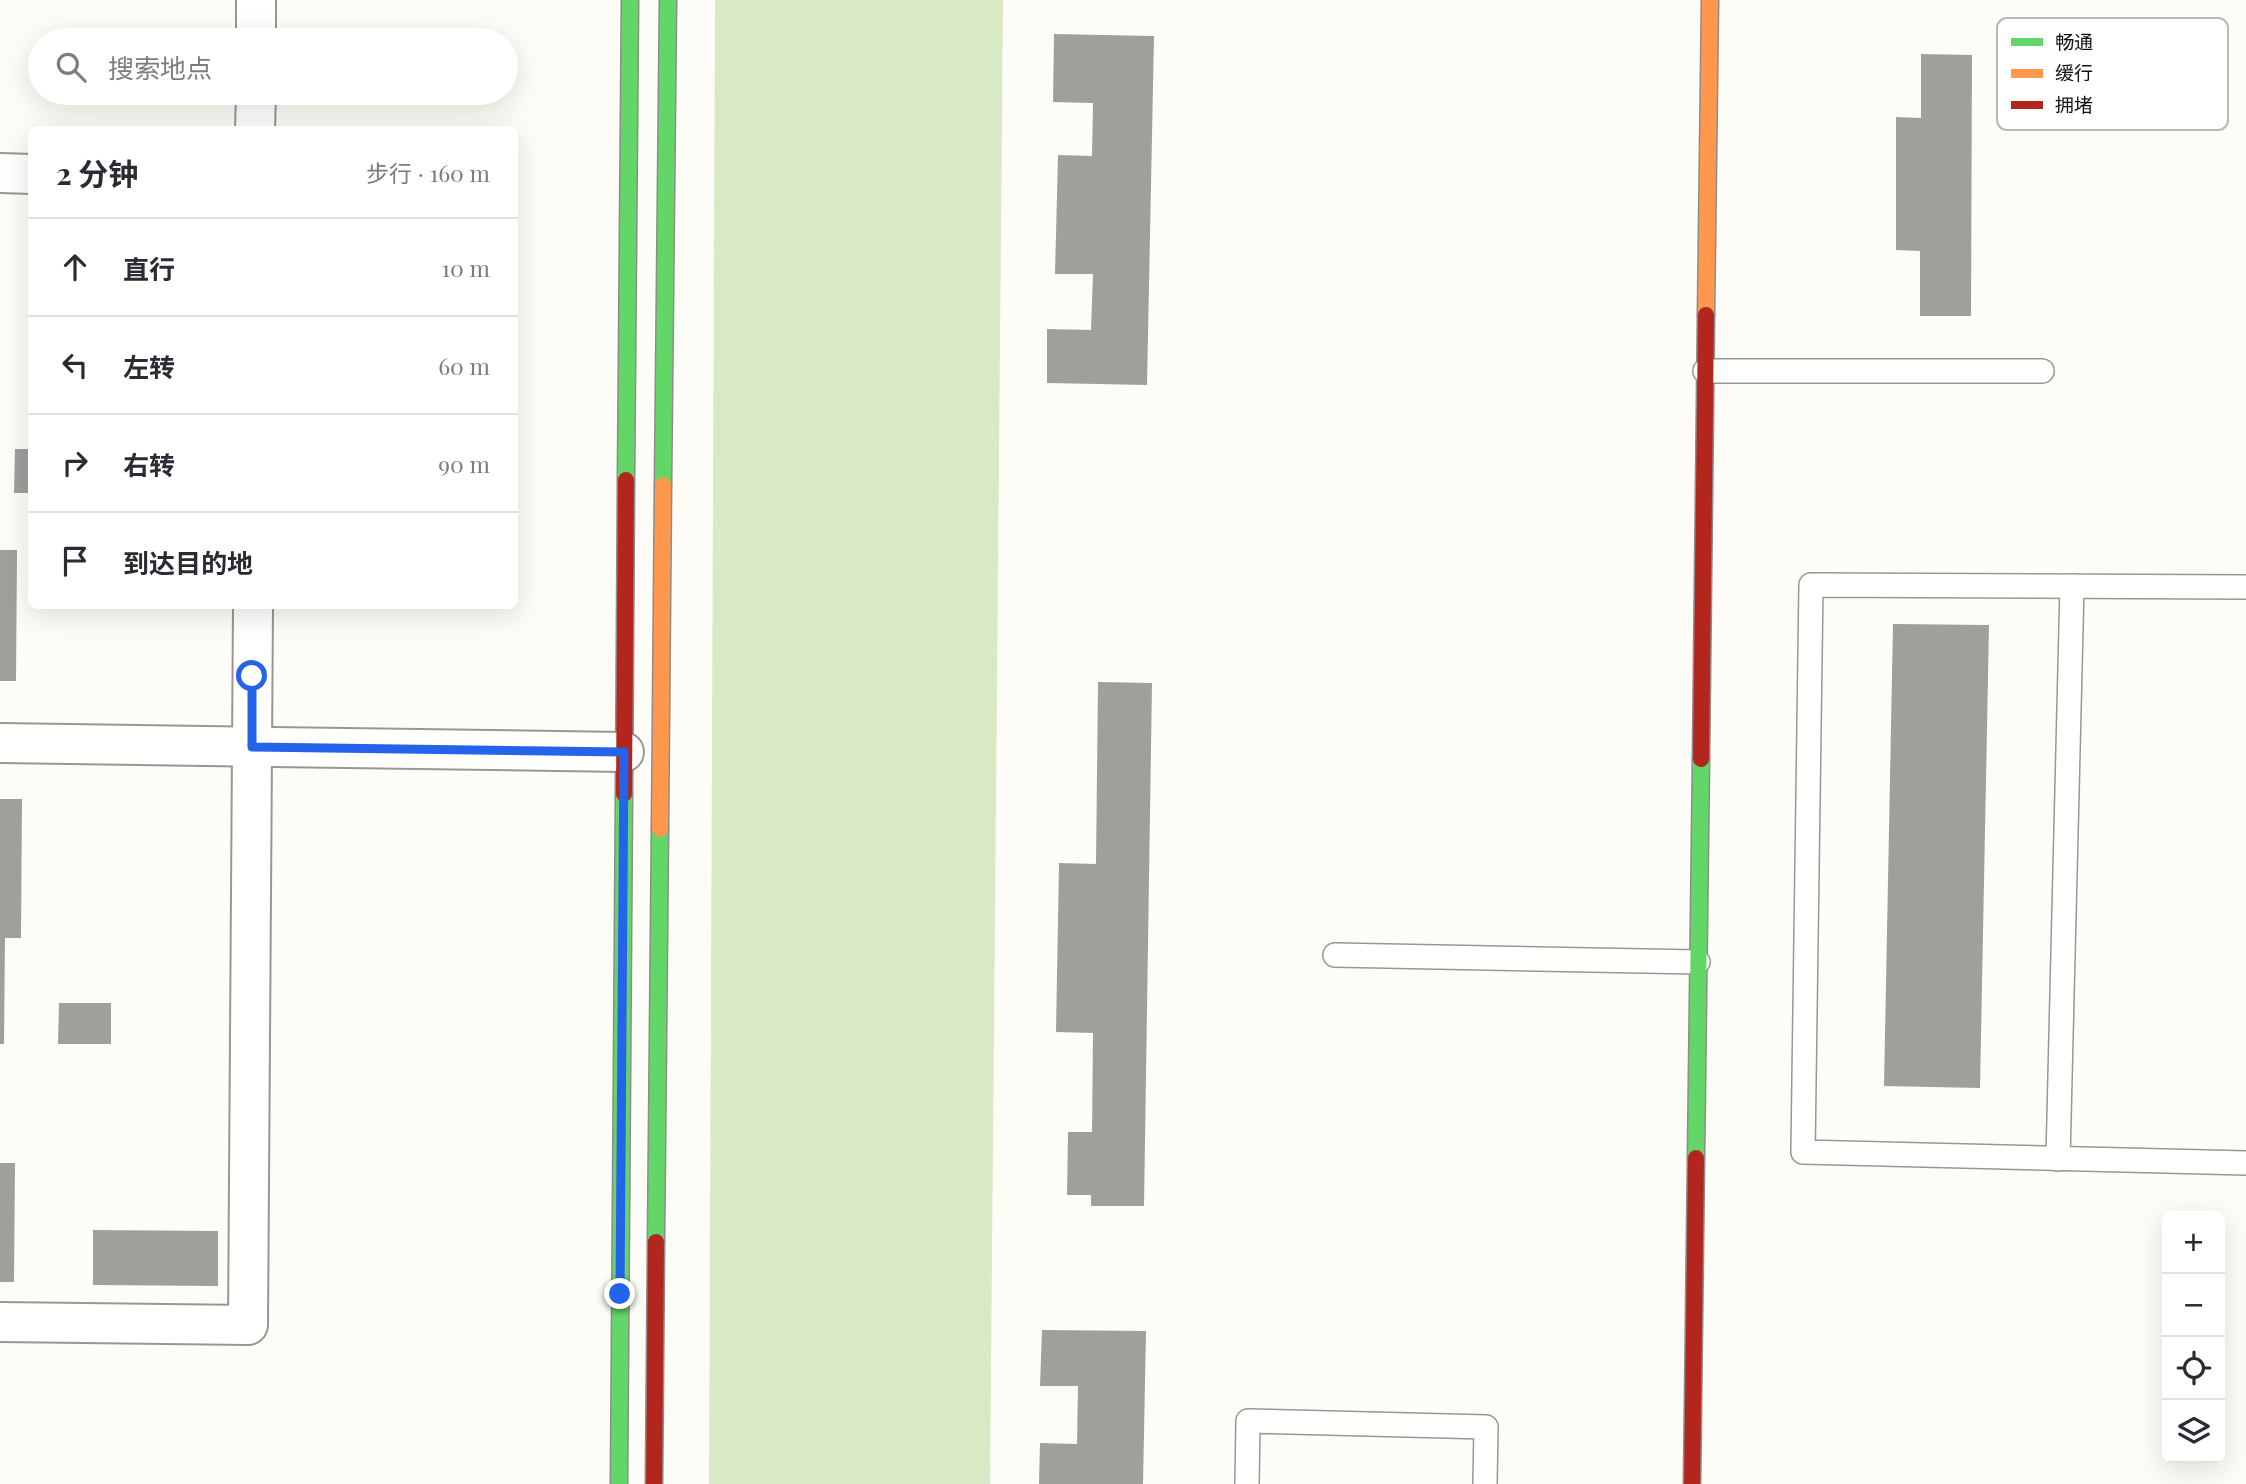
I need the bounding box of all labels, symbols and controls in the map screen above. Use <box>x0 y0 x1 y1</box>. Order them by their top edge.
legend <box>1997 18 2228 130</box>
search box <box>28 28 518 105</box>
text: 畅通 <box>2055 28 2093 54</box>
icon: search <box>52 48 90 86</box>
text: 搜索地点 <box>108 50 212 85</box>
text: 缓行 <box>2055 59 2093 85</box>
text: 拥堵 <box>2055 91 2093 117</box>
text: 2 分钟 <box>56 153 138 193</box>
text: 步行 · 160 m <box>366 157 490 188</box>
icon: ahead <box>56 248 94 286</box>
text: 直行 <box>123 251 175 286</box>
text: 10 m <box>442 252 490 283</box>
icon: left <box>56 346 94 384</box>
text: 左转 <box>123 349 175 384</box>
text: 60 m <box>438 350 490 381</box>
icon: right <box>56 444 94 482</box>
text: 右转 <box>123 447 175 482</box>
text: 90 m <box>438 448 490 479</box>
icon: arrive <box>56 542 94 580</box>
text: 到达目的地 <box>123 545 253 580</box>
route start <box>236 660 267 691</box>
map controls <box>2162 1211 2225 1463</box>
button: + <box>2162 1211 2225 1274</box>
button: − <box>2162 1274 2225 1337</box>
route end <box>604 1278 635 1309</box>
button: locate <box>2162 1337 2225 1400</box>
button: layers <box>2162 1400 2225 1463</box>

